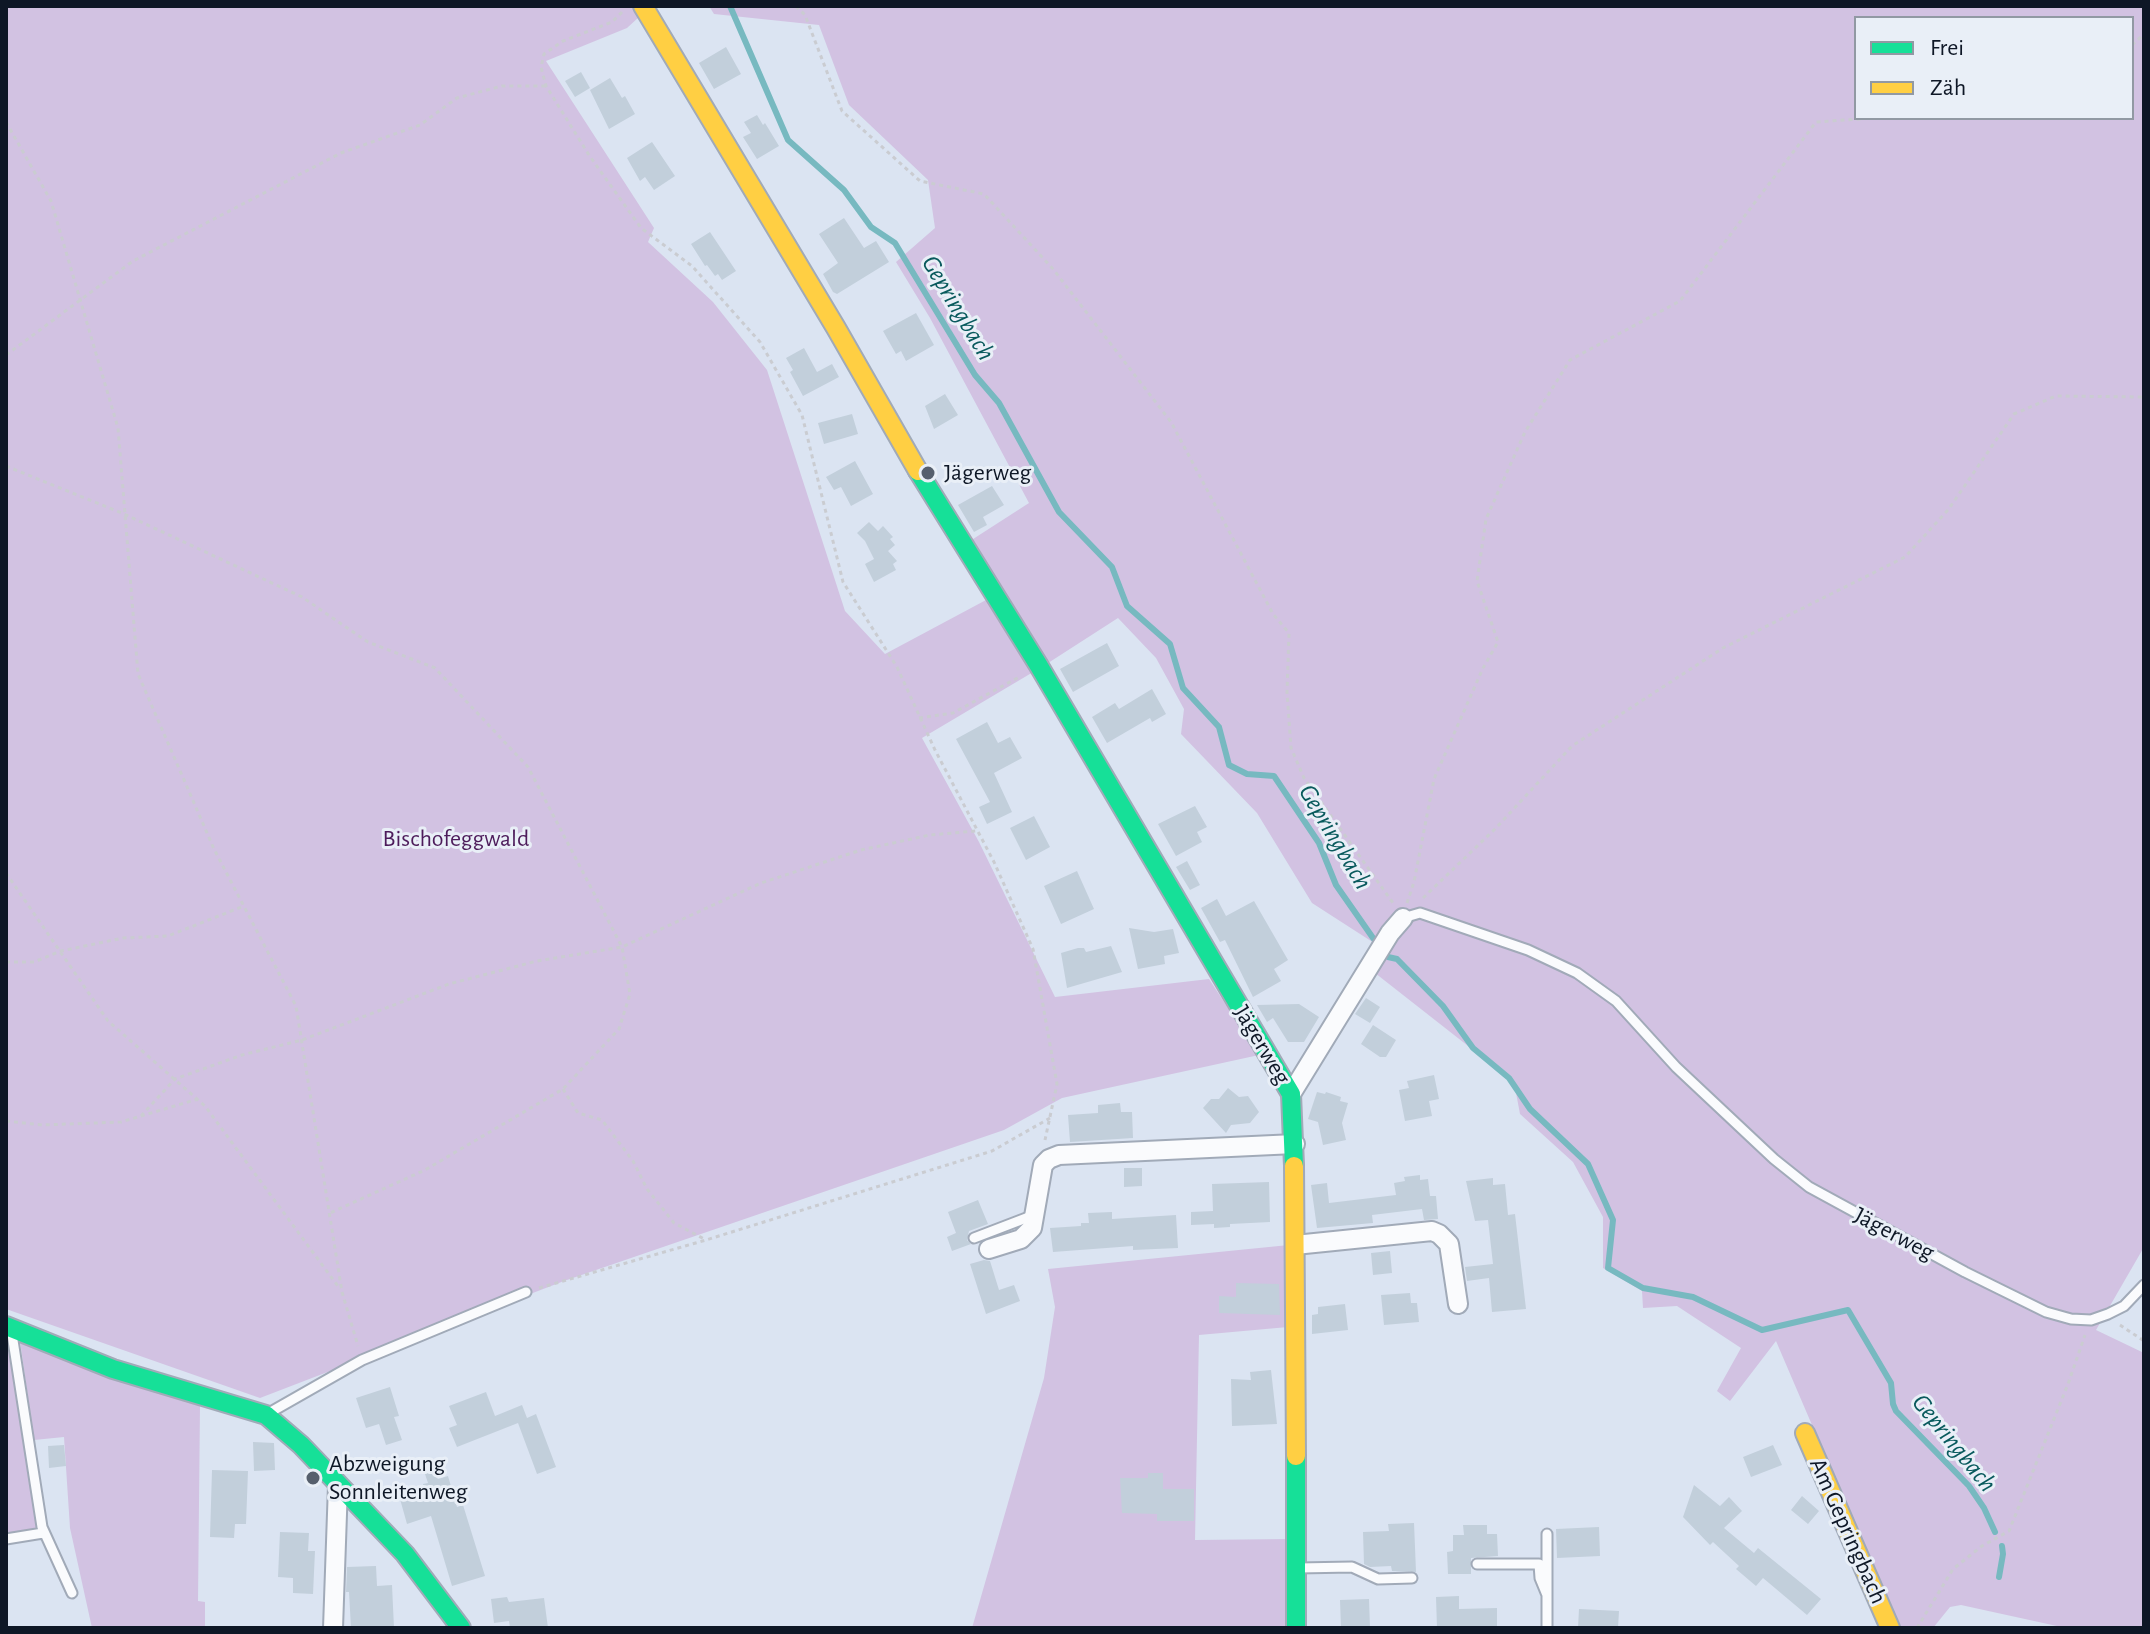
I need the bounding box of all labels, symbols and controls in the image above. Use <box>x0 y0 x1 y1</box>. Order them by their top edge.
legend <box>1854 16 2134 120</box>
text: Frei <box>1930 36 1964 60</box>
text: Zäh <box>1930 76 1966 100</box>
water label: Gepringbach <box>914 250 1002 366</box>
place label: Jägerweg <box>944 459 1031 487</box>
marker: Jägerweg <box>919 464 937 482</box>
water label: Gepringbach <box>1291 779 1379 895</box>
park label: Bischofeggwald <box>383 825 529 853</box>
street label: Jägerweg <box>1227 1000 1297 1090</box>
street label: Jägerweg <box>1849 1201 1939 1267</box>
water label: Gepringbach <box>1905 1388 2003 1498</box>
place label: Abzweigung Sonnleitenweg <box>329 1450 467 1506</box>
street label: Am Gepringbach <box>1803 1454 1893 1608</box>
marker: Abzweigung Sonnleitenweg <box>304 1469 322 1487</box>

